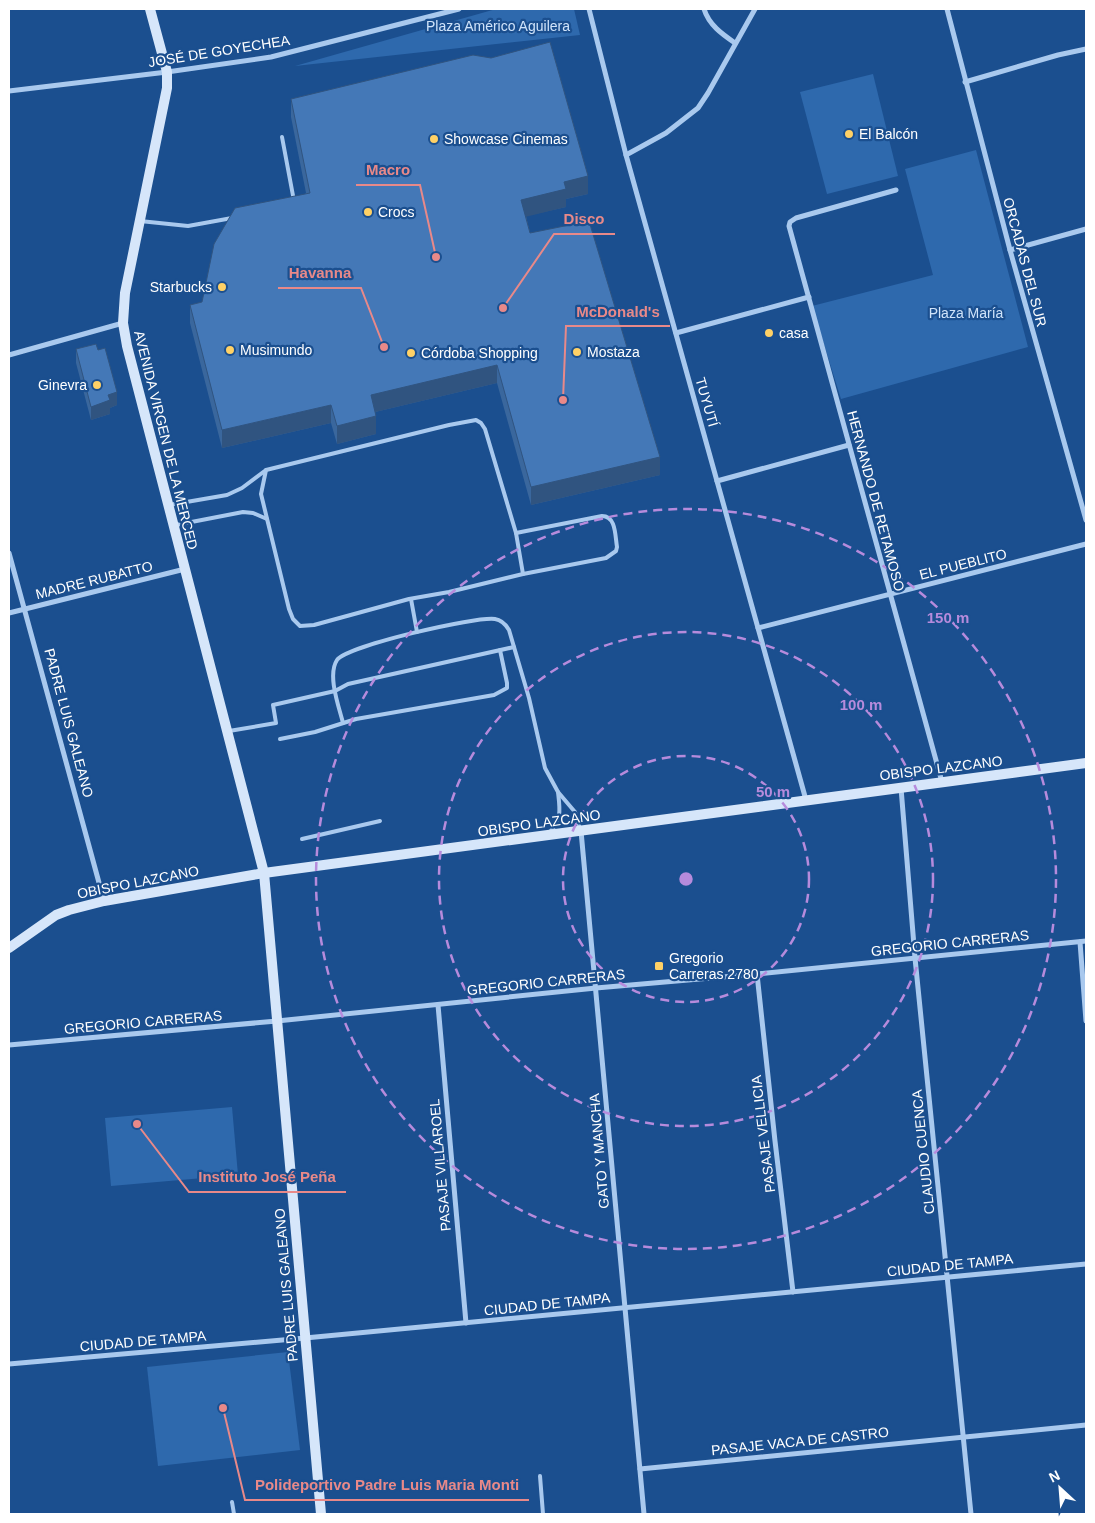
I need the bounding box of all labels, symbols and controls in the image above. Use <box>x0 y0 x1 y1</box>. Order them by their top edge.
park label: Plaza Américo Aguilera <box>426 18 570 34</box>
street label: JOSÉ DE GOYECHEA <box>147 32 292 70</box>
place label: El Balcón <box>859 126 918 142</box>
marker: El Balcón <box>843 128 855 140</box>
place label: Showcase Cinemas <box>444 131 568 147</box>
marker: Showcase Cinemas <box>428 133 440 145</box>
callout: Macro <box>356 155 420 185</box>
text: Macro <box>366 161 410 178</box>
street label: ORCADAS DEL SUR <box>1000 196 1050 328</box>
place label: Crocs <box>378 204 415 220</box>
callout: Disco <box>554 204 615 234</box>
marker: Crocs <box>362 206 374 218</box>
text: Disco <box>564 210 604 227</box>
callout: Havanna <box>278 258 361 288</box>
text: Havanna <box>289 264 352 281</box>
place label: Starbucks <box>150 279 212 295</box>
marker: Starbucks <box>216 281 228 293</box>
callout: McDonald's <box>566 296 670 326</box>
text: McDonald's <box>576 303 660 320</box>
park label: Plaza María <box>929 305 1004 321</box>
place label: casa <box>779 325 809 341</box>
marker: casa <box>763 327 775 339</box>
street label: AVENIDA VIRGEN DE LA MERCED <box>131 329 201 551</box>
place label: Musimundo <box>240 342 313 358</box>
marker: Musimundo <box>224 344 236 356</box>
place label: Mostaza <box>587 344 640 360</box>
place label: Córdoba Shopping <box>421 345 538 361</box>
marker: Mostaza <box>571 346 583 358</box>
marker: Córdoba Shopping <box>405 347 417 359</box>
street label: TUYUTÍ <box>692 375 722 429</box>
place label: Ginevra <box>38 377 87 393</box>
marker: Ginevra <box>91 379 103 391</box>
street label: HERNANDO DE RETAMOSO <box>844 409 908 593</box>
street label: EL PUEBLITO <box>918 545 1008 583</box>
street label: MADRE RUBATTO <box>34 558 154 602</box>
text: 150 m <box>927 609 969 626</box>
street label: PADRE LUIS GALEANO <box>41 647 97 799</box>
text: 100 m <box>840 696 882 713</box>
street label: OBISPO LAZCANO <box>879 753 1003 783</box>
text: 50 m <box>756 783 790 800</box>
street label: OBISPO LAZCANO <box>477 806 601 840</box>
street label: OBISPO LAZCANO <box>76 862 200 902</box>
centre of rings <box>677 870 695 888</box>
street label: GREGORIO CARRERAS <box>870 927 1030 959</box>
place label: Gregorio Carreras 2780 <box>669 950 759 982</box>
marker: Gregorio Carreras 2780 <box>653 960 665 972</box>
street label: GREGORIO CARRERAS <box>466 966 626 998</box>
street label: GREGORIO CARRERAS <box>63 1007 223 1037</box>
street label: PASAJE VELLICIA <box>748 1074 778 1194</box>
street label: CLAUDIO CUENCA <box>908 1088 938 1215</box>
street label: GATO Y MANCHA <box>586 1092 612 1209</box>
street label: PASAJE VILLAROEL <box>426 1098 454 1232</box>
callout: Instituto José Peña <box>189 1162 346 1192</box>
text: Instituto José Peña <box>198 1168 336 1185</box>
street label: PADRE LUIS GALEANO <box>271 1208 301 1362</box>
street label: CIUDAD DE TAMPA <box>886 1250 1015 1280</box>
street label: CIUDAD DE TAMPA <box>483 1289 612 1319</box>
street label: CIUDAD DE TAMPA <box>79 1327 208 1354</box>
street label: PASAJE VACA DE CASTRO <box>710 1424 890 1458</box>
north arrow <box>1035 1463 1085 1513</box>
text: N <box>1046 1467 1062 1486</box>
callout: Polideportivo Padre Luis Maria Monti <box>245 1470 529 1500</box>
text: Polideportivo Padre Luis Maria Monti <box>255 1476 519 1493</box>

